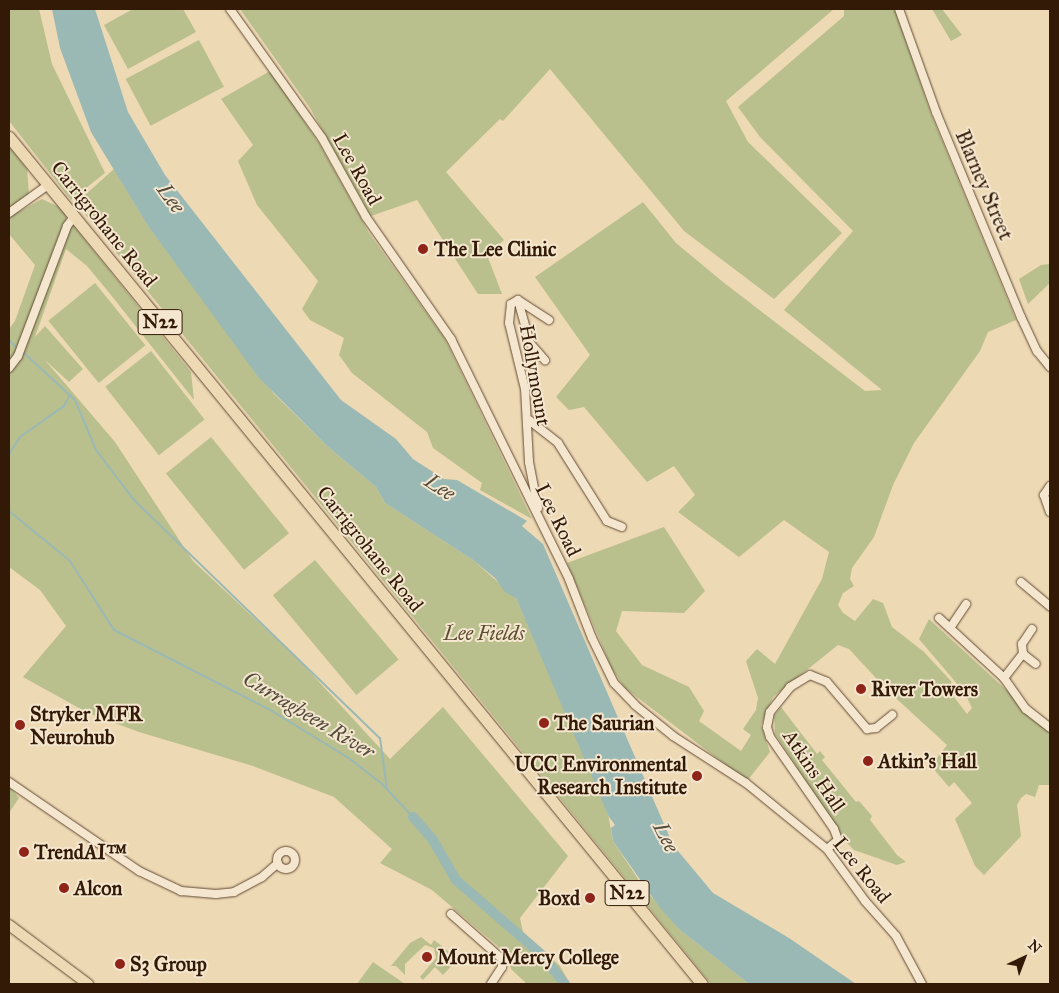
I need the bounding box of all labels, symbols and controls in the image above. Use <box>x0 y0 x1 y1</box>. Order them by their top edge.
street label: Blarney Street <box>950 126 1018 244</box>
street label: Lee Road <box>328 129 386 209</box>
street label: Carrigrohane Road <box>46 156 162 292</box>
water label: Lee <box>152 178 190 218</box>
place label: The Lee Clinic <box>434 237 556 261</box>
marker: The Lee Clinic <box>416 242 430 256</box>
road number: N22 <box>138 306 182 338</box>
street label: Hollymount <box>514 322 556 428</box>
water label: Lee <box>420 468 460 506</box>
street label: Lee Road <box>530 480 586 560</box>
street label: Carrigrohane Road <box>312 481 428 617</box>
park label: Lee Fields <box>444 621 524 645</box>
water label: Curragheen River <box>239 666 379 764</box>
place label: River Towers <box>871 677 978 701</box>
marker: River Towers <box>855 683 867 695</box>
place label: Stryker MFR Neurohub <box>30 702 142 749</box>
place label: The Saurian <box>554 711 654 735</box>
marker: The Saurian <box>538 717 550 729</box>
marker: Stryker MFR Neurohub <box>14 719 26 731</box>
street label: Atkins Hall <box>778 725 850 817</box>
place label: Atkin's Hall <box>878 749 977 773</box>
place label: UCC Environmental Research Institute <box>515 752 687 799</box>
marker: Atkin's Hall <box>862 755 874 767</box>
marker: UCC Environmental Research Institute <box>691 770 703 782</box>
water label: Lee <box>648 818 684 856</box>
street label: Lee Road <box>828 832 896 908</box>
place label: TrendAI™ <box>34 840 127 864</box>
marker: TrendAI™ <box>18 846 30 858</box>
place label: Alcon <box>74 876 122 900</box>
road number: N22 <box>604 876 650 910</box>
marker: Alcon <box>58 882 70 894</box>
place label: Boxd <box>538 886 580 910</box>
marker: Boxd <box>584 892 596 904</box>
north arrow <box>999 933 1049 983</box>
text: N <box>1024 936 1045 957</box>
place label: Mount Mercy College <box>437 945 619 969</box>
marker: Mount Mercy College <box>421 951 433 963</box>
place label: S3 Group <box>130 952 207 976</box>
marker: S3 Group <box>114 958 126 970</box>

